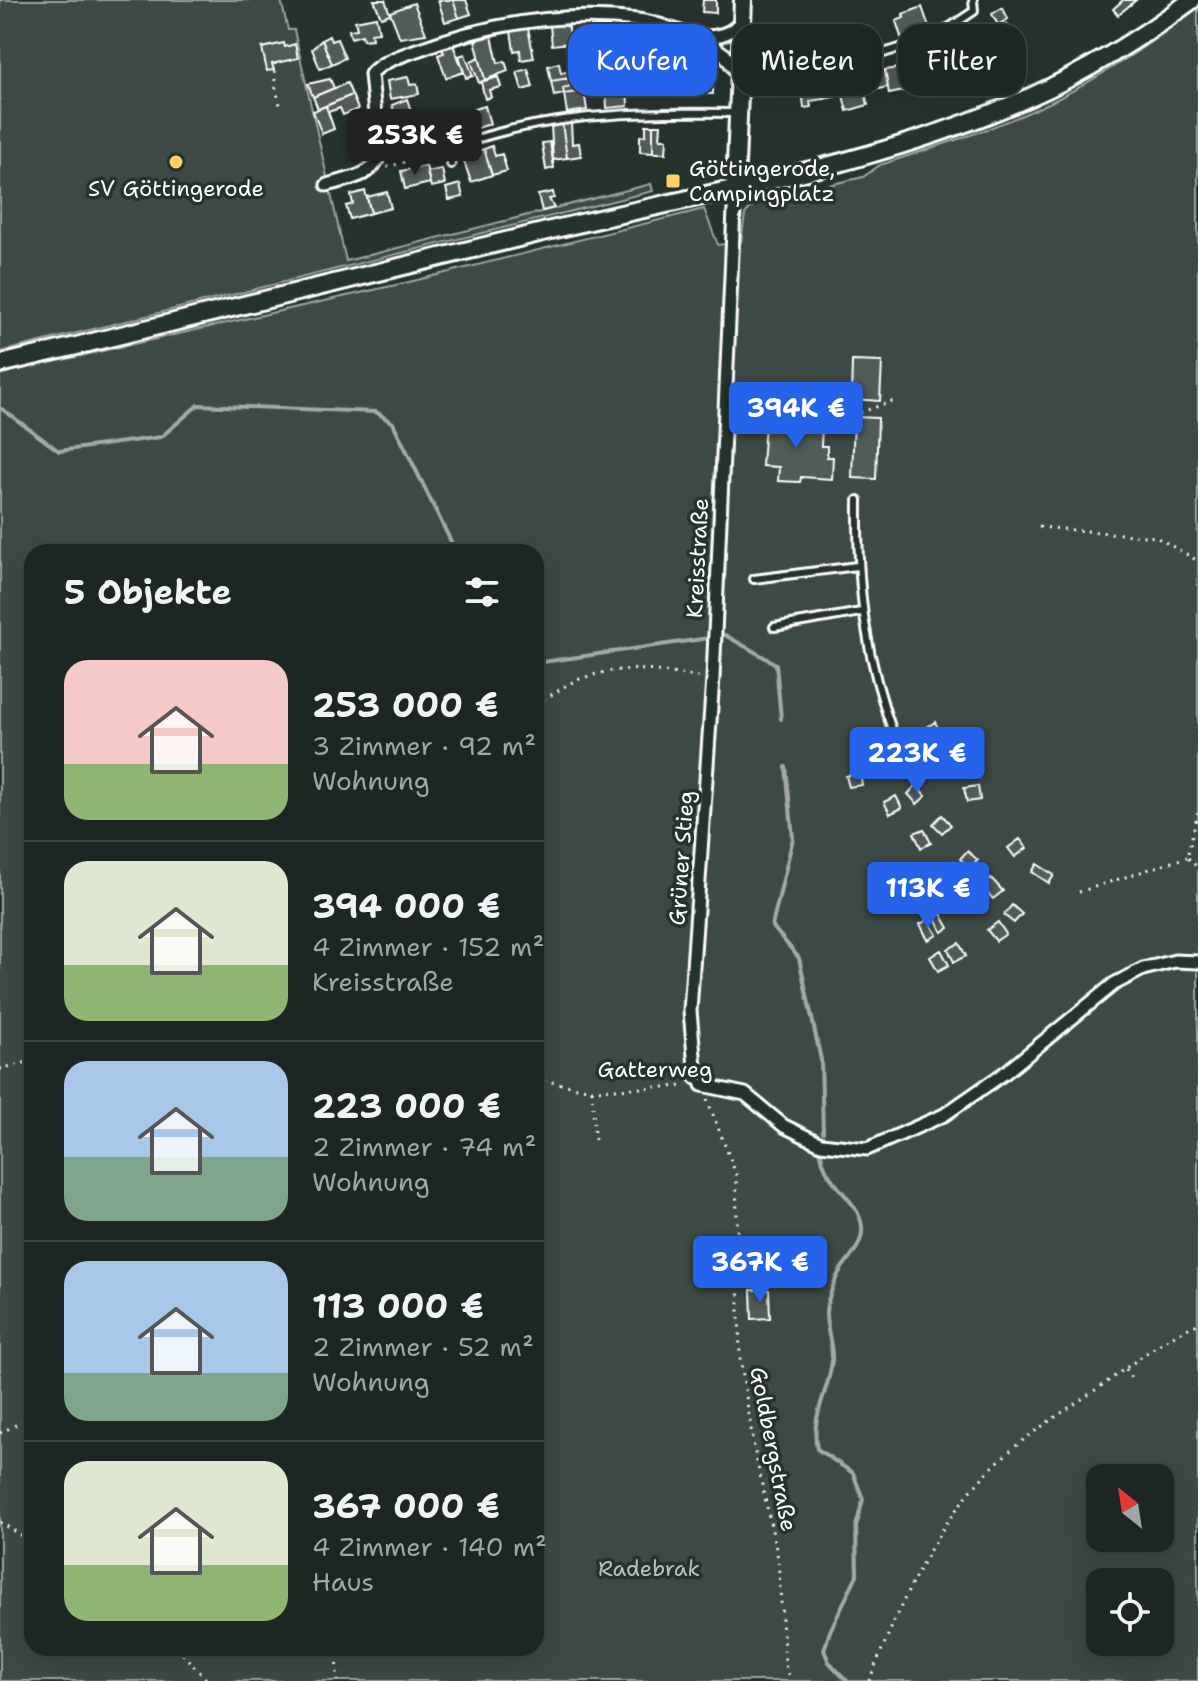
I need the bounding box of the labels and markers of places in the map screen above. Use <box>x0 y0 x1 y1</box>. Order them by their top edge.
pin: 253K € <box>350 109 480 177</box>
marker: SV Göttingerode <box>167 153 185 171</box>
place label: Göttingerode, Campingplatz <box>689 154 835 208</box>
marker: Göttingerode, Campingplatz <box>664 172 682 190</box>
place label: SV Göttingerode <box>88 174 264 203</box>
pin: 394K € <box>731 382 861 450</box>
pin: 223K € <box>852 727 982 795</box>
pin: 113K € <box>863 862 993 930</box>
pin: 367K € <box>695 1236 825 1304</box>

